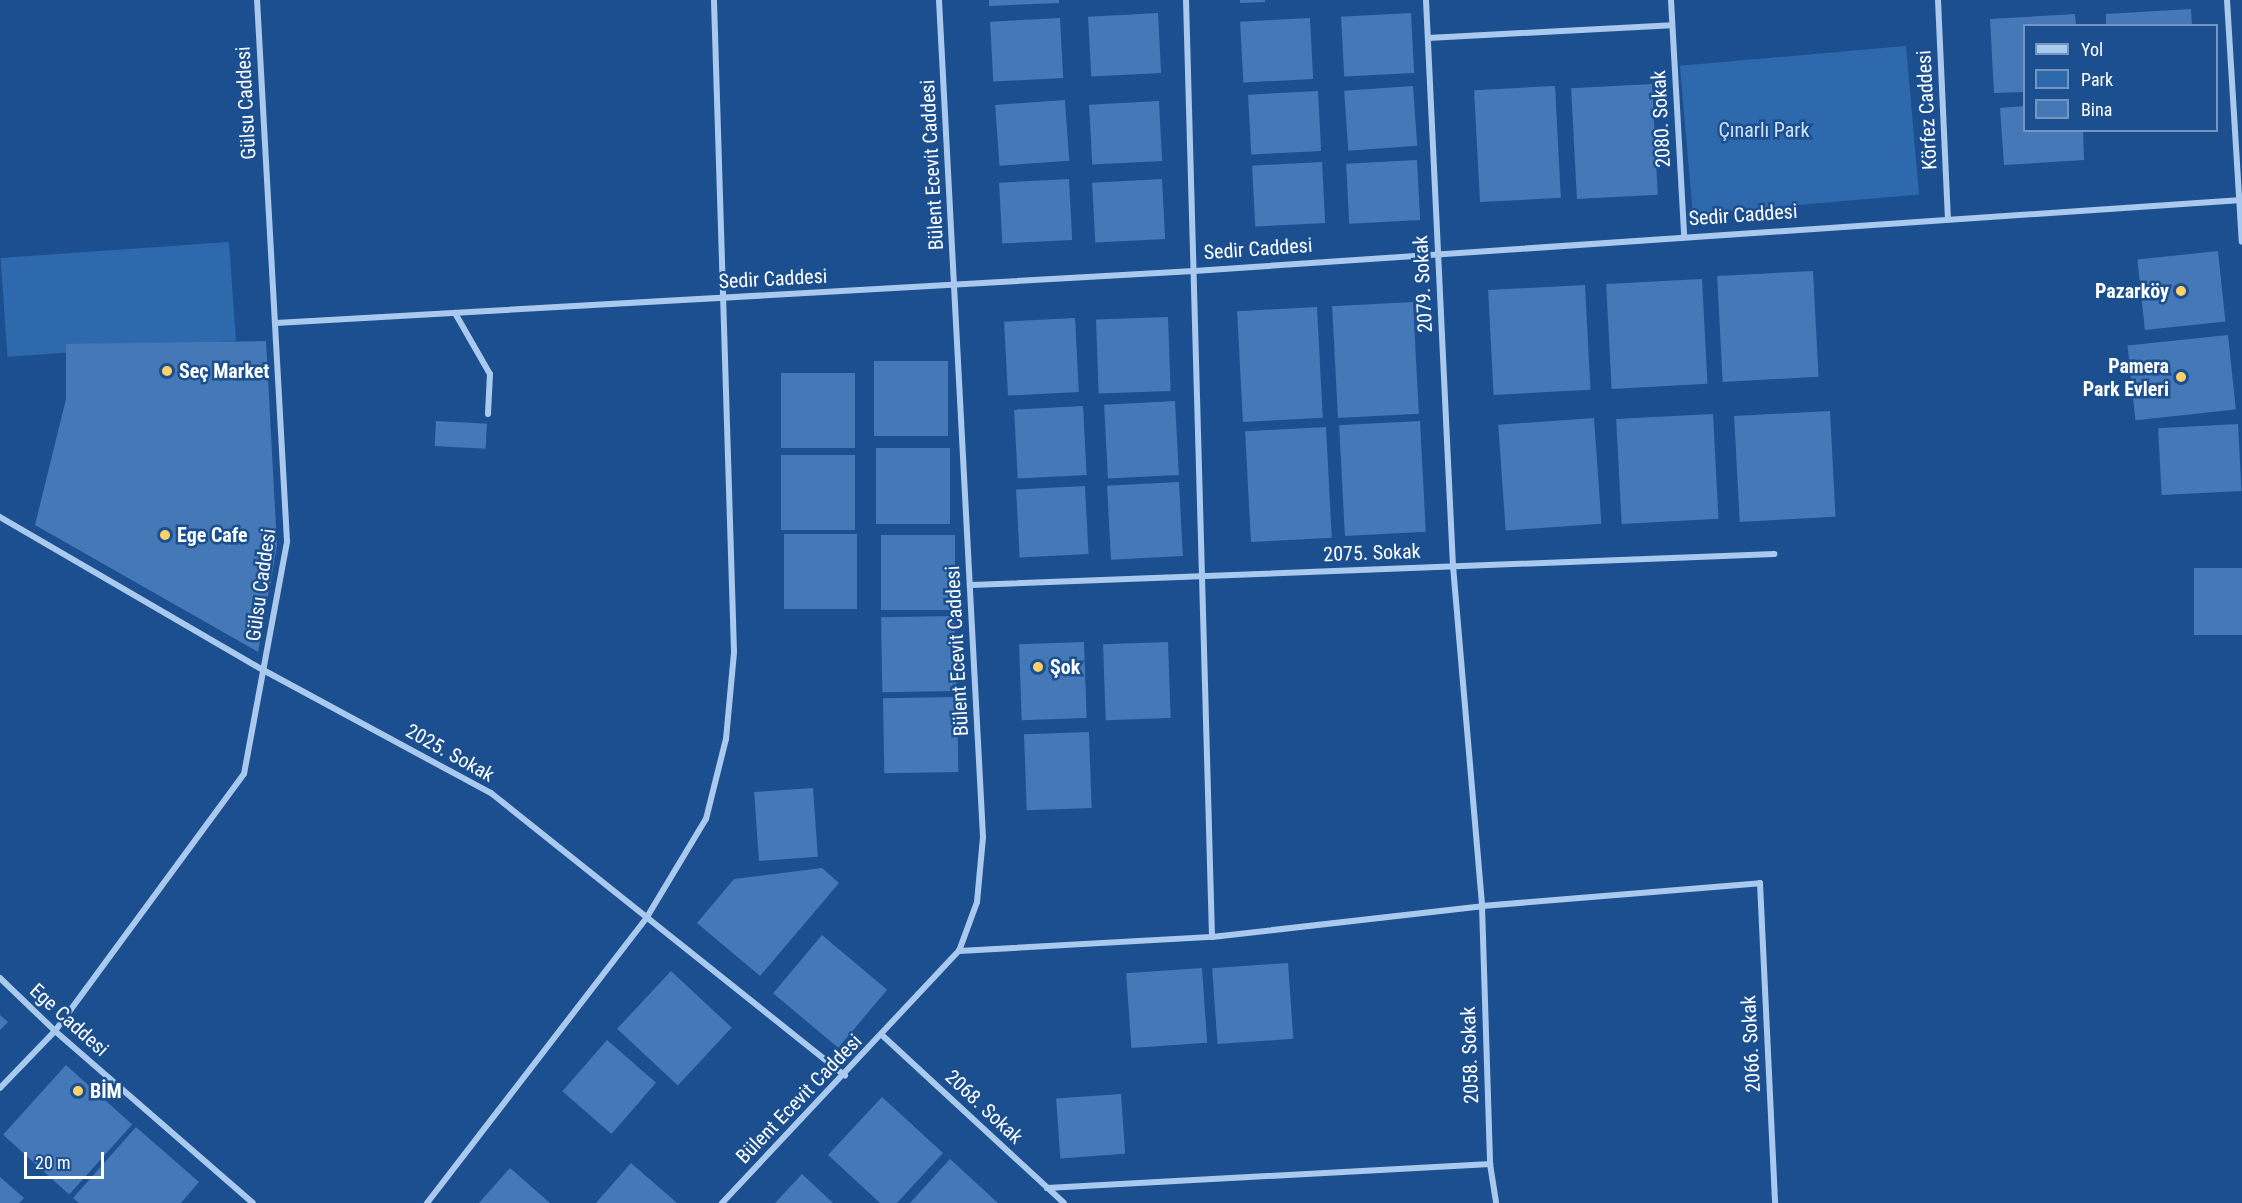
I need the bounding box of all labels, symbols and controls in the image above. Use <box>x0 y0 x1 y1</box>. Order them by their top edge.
legend <box>2023 24 2218 132</box>
text: Yol <box>2081 39 2103 60</box>
street label: Gülsu Caddesi <box>231 46 261 160</box>
street label: Körfez Caddesi <box>1912 50 1942 170</box>
text: Park <box>2081 69 2113 90</box>
street label: 2080. Sokak <box>1646 70 1676 168</box>
street label: Bülent Ecevit Caddesi <box>916 79 948 251</box>
text: Bina <box>2081 99 2112 120</box>
park label: Çınarlı Park <box>1719 118 1809 142</box>
street label: Sedir Caddesi <box>1688 199 1798 231</box>
street label: Sedir Caddesi <box>1203 233 1313 265</box>
street label: 2079. Sokak <box>1408 235 1438 333</box>
street label: Sedir Caddesi <box>718 264 828 294</box>
place label: Pazarköy <box>2095 279 2169 303</box>
marker: Pazarköy <box>2174 284 2188 298</box>
place label: Pamera Park Evleri <box>2083 354 2169 401</box>
place label: Seç Market <box>179 359 269 383</box>
marker: Seç Market <box>160 364 174 378</box>
marker: Pamera Park Evleri <box>2174 370 2188 384</box>
place label: Ege Cafe <box>177 523 248 547</box>
street label: Gülsu Caddesi <box>241 527 281 643</box>
marker: Ege Cafe <box>158 528 172 542</box>
street label: 2075. Sokak <box>1323 539 1421 567</box>
street label: Bülent Ecevit Caddesi <box>941 565 973 737</box>
place label: Şok <box>1050 655 1080 679</box>
marker: Şok <box>1031 660 1045 674</box>
street label: 2025. Sokak <box>402 719 498 787</box>
street label: Ege Caddesi <box>25 978 113 1062</box>
street label: 2066. Sokak <box>1736 995 1766 1093</box>
street label: 2058. Sokak <box>1456 1006 1484 1104</box>
street label: Bülent Ecevit Caddesi <box>731 1029 867 1169</box>
street label: 2068. Sokak <box>940 1065 1028 1149</box>
place label: BİM <box>90 1079 122 1103</box>
marker: BİM <box>71 1084 85 1098</box>
scale bar <box>27 1140 106 1178</box>
text: 20 m <box>35 1152 70 1173</box>

